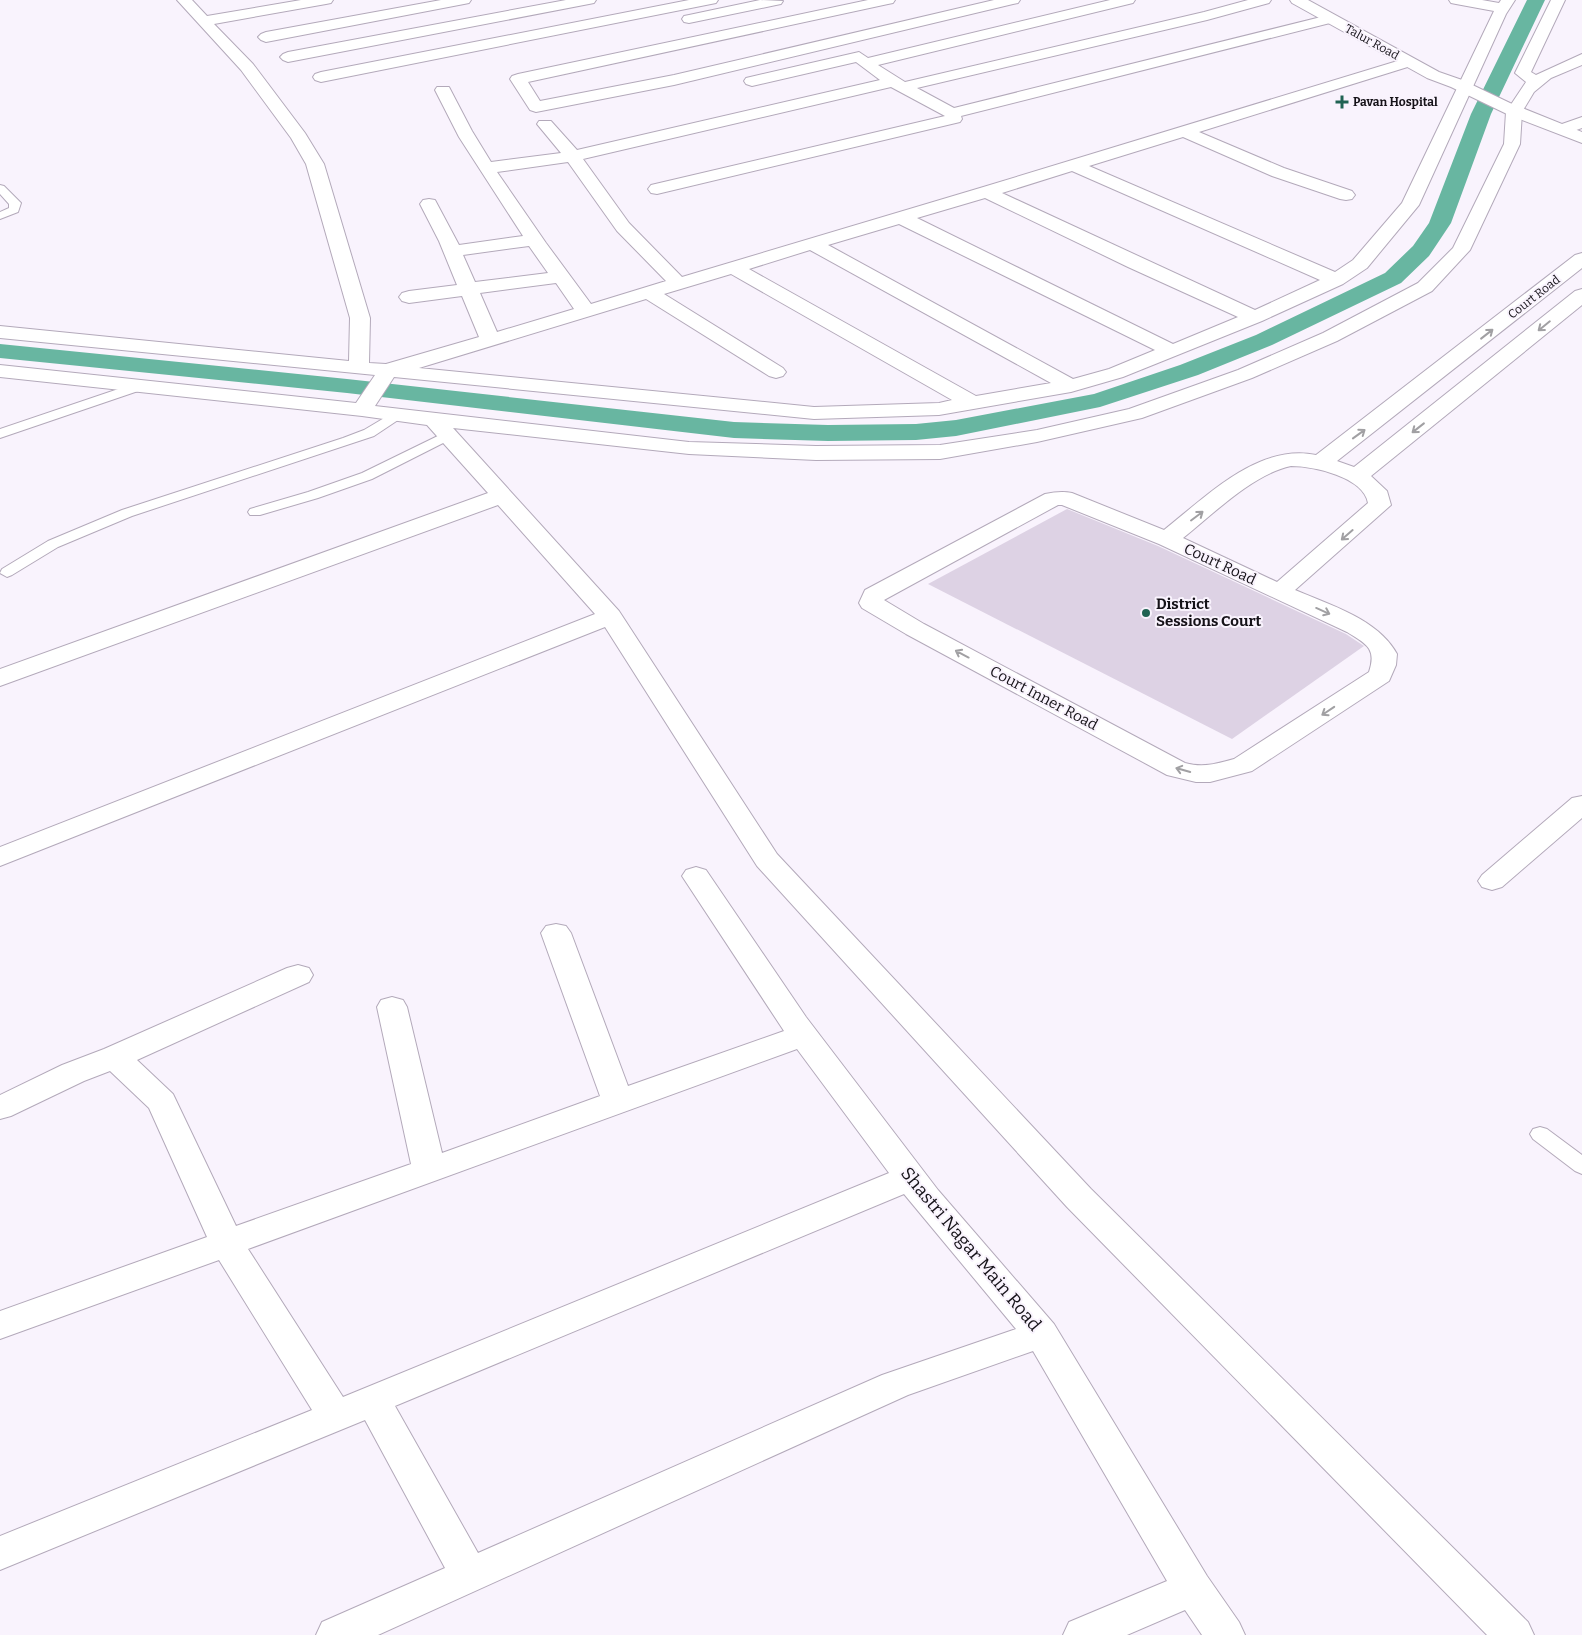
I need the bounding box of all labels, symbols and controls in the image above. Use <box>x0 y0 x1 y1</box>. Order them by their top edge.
street label: Talur Road <box>1342 21 1402 63</box>
marker: Pavan Hospital <box>1335 95 1349 109</box>
place label: Pavan Hospital <box>1353 95 1438 109</box>
street label: Court Road <box>1505 272 1563 322</box>
one-way arrow <box>1538 320 1551 331</box>
one-way arrow <box>1481 328 1494 339</box>
one-way arrow <box>1412 423 1425 434</box>
one-way arrow <box>1352 428 1365 439</box>
one-way arrow <box>1190 511 1203 522</box>
one-way arrow <box>1340 529 1353 541</box>
street label: Court Road <box>1181 539 1259 589</box>
place label: District Sessions Court <box>1156 595 1261 630</box>
marker: District Sessions Court <box>1140 607 1152 619</box>
one-way arrow <box>1315 607 1330 617</box>
one-way arrow <box>955 649 970 658</box>
street label: Court Inner Road <box>987 662 1101 734</box>
one-way arrow <box>1321 706 1335 716</box>
one-way arrow <box>1176 765 1192 775</box>
street label: Shastri Nagar Main Road <box>896 1163 1046 1336</box>

